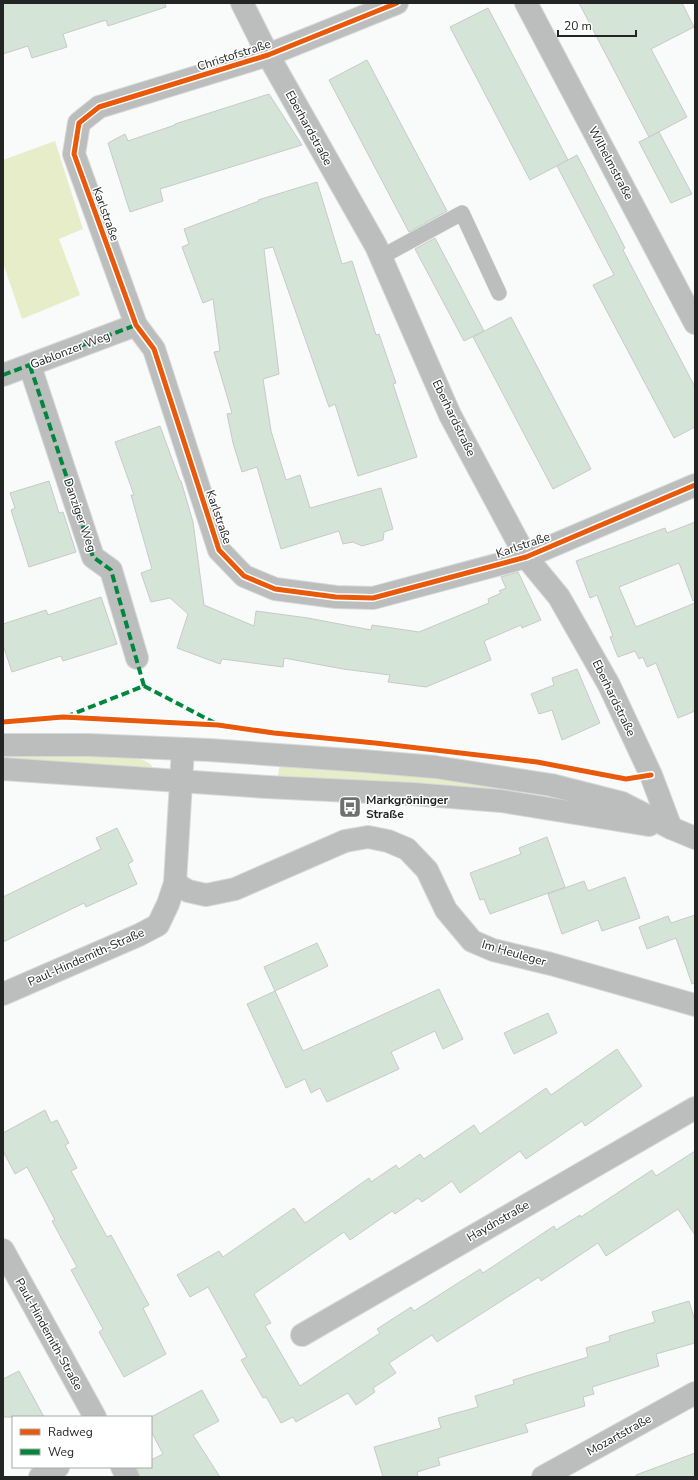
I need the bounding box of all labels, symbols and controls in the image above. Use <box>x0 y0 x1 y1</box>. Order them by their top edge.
scale bar <box>558 12 636 38</box>
text: 20 m <box>564 18 592 34</box>
street label: Christofstraße <box>195 36 273 74</box>
street label: Eberhardstraße <box>282 88 336 168</box>
street label: Wilhelmstraße <box>585 124 637 202</box>
street label: Karlstraße <box>89 185 123 243</box>
street label: Gablonzer Weg <box>28 327 112 373</box>
street label: Eberhardstraße <box>429 377 479 459</box>
street label: Danziger Weg <box>60 476 100 554</box>
street label: Karlstraße <box>202 488 236 546</box>
street label: Karlstraße <box>494 528 552 562</box>
street label: Eberhardstraße <box>589 657 639 739</box>
place label: Markgröninger Straße <box>366 792 449 822</box>
bus stop icon: Markgröninger Straße <box>337 794 363 820</box>
street label: Paul-Hindemith-Straße <box>25 924 147 990</box>
street label: Im Heuleger <box>480 936 549 970</box>
street label: Haydnstraße <box>464 1197 532 1245</box>
street label: Paul-Hindemith-Straße <box>11 1275 87 1393</box>
street label: Mozartstraße <box>584 1411 654 1459</box>
legend <box>12 1416 152 1468</box>
text: Radweg <box>48 1424 93 1440</box>
text: Weg <box>48 1444 74 1460</box>

